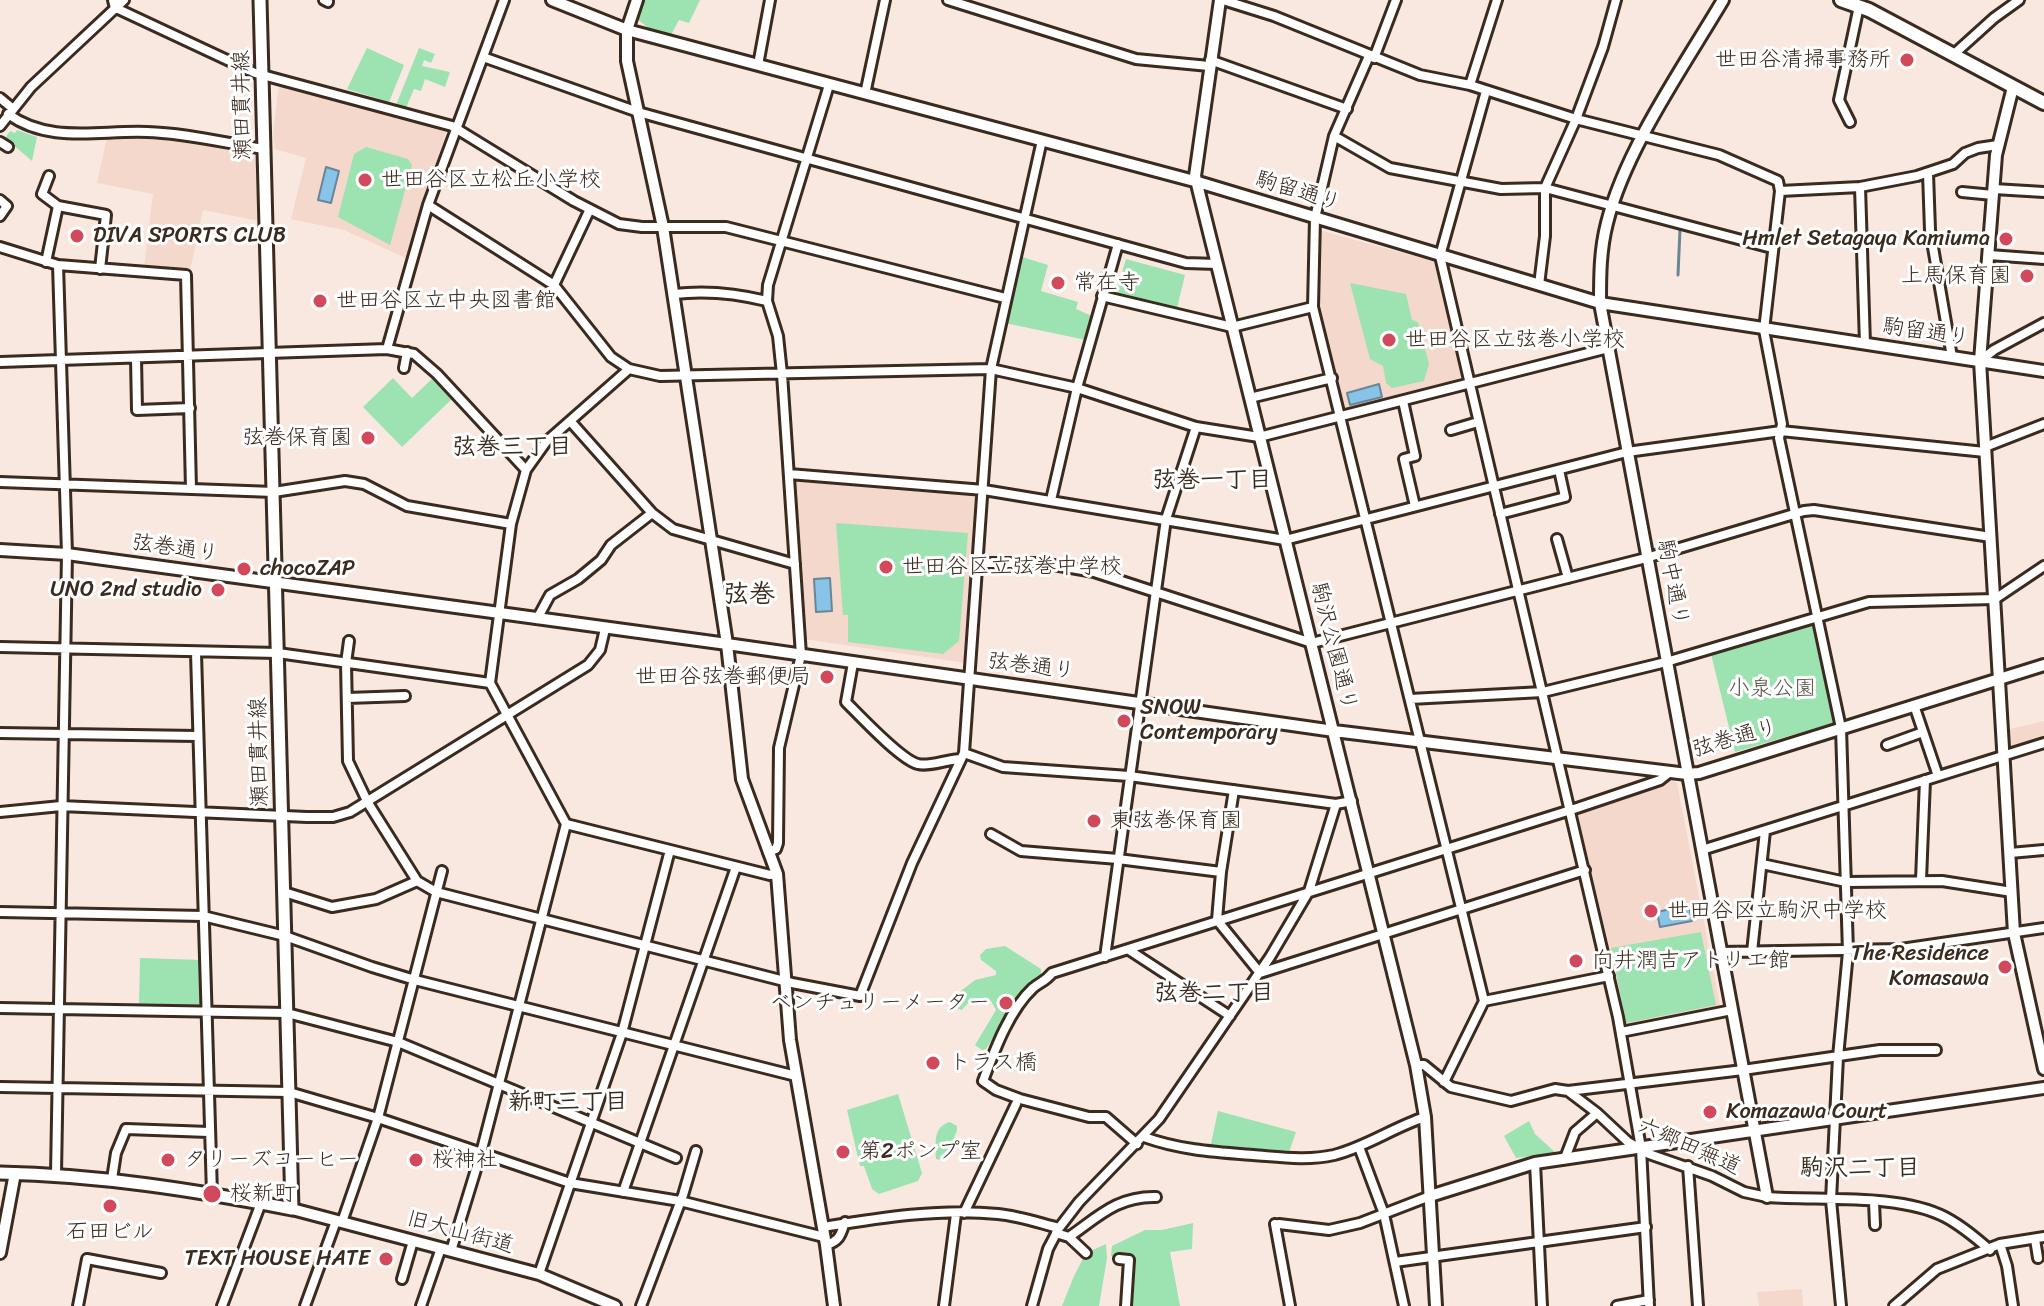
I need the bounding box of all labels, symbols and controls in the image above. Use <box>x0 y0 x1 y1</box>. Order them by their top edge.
place label: 世田谷清掃事務所 <box>1715 47 1891 73</box>
street label: 瀬田貫井線 <box>229 50 257 160</box>
marker: 世田谷清掃事務所 <box>1898 51 1916 69</box>
place label: 世田谷区立松丘小学校 <box>381 167 601 193</box>
street label: 駒留通り <box>1252 167 1344 217</box>
marker: 世田谷区立松丘小学校 <box>356 171 374 189</box>
place label: DIVA SPORTS CLUB <box>93 223 286 249</box>
place label: Hmlet Setagaya Kamiuma <box>1742 226 1990 252</box>
marker: DIVA SPORTS CLUB <box>68 227 86 245</box>
marker: Hmlet Setagaya Kamiuma <box>1997 230 2015 248</box>
place label: 上馬保育園 <box>1901 263 2011 289</box>
marker: 上馬保育園 <box>2018 267 2036 285</box>
place label: 常在寺 <box>1074 270 1140 296</box>
marker: 常在寺 <box>1049 274 1067 292</box>
place label: 世田谷区立中央図書館 <box>336 288 556 314</box>
marker: 世田谷区立中央図書館 <box>311 292 329 310</box>
street label: 駒留通り <box>1881 314 1971 352</box>
place label: 世田谷区立弦巻小学校 <box>1405 327 1625 353</box>
marker: 世田谷区立弦巻小学校 <box>1380 331 1398 349</box>
place label: 弦巻保育園 <box>242 425 352 451</box>
marker: 弦巻保育園 <box>359 429 377 447</box>
district label: 弦巻三丁目 <box>452 434 572 462</box>
district label: 弦巻一丁目 <box>1152 467 1272 495</box>
street label: 弦巻通り <box>130 530 220 568</box>
street label: 駒中通り <box>1651 537 1693 629</box>
place label: 世田谷区立弦巻中学校 <box>902 554 1122 580</box>
place label: chocoZAP <box>260 556 355 582</box>
marker: 世田谷区立弦巻中学校 <box>877 558 895 576</box>
marker: chocoZAP <box>235 560 253 578</box>
place label: UNO 2nd studio <box>50 577 202 603</box>
district label: 弦巻 <box>723 579 775 611</box>
street label: 駒沢公園通り <box>1304 580 1362 714</box>
marker: UNO 2nd studio <box>209 581 227 599</box>
street label: 弦巻通り <box>986 649 1076 685</box>
place label: 世田谷弦巻郵便局 <box>635 664 811 690</box>
marker: 世田谷弦巻郵便局 <box>818 668 836 686</box>
park label: 小泉公園 <box>1728 676 1816 702</box>
place label: SNOW Contemporary <box>1140 695 1278 746</box>
street label: 瀬田貫井線 <box>246 697 274 807</box>
marker: SNOW Contemporary <box>1115 712 1133 730</box>
street label: 弦巻通り <box>1689 714 1781 764</box>
place label: 東弦巻保育園 <box>1110 808 1242 834</box>
marker: 東弦巻保育園 <box>1085 812 1103 830</box>
place label: 世田谷区立駒沢中学校 <box>1667 898 1887 924</box>
marker: 世田谷区立駒沢中学校 <box>1642 902 1660 920</box>
place label: The Residence Komasawa <box>1851 941 1989 992</box>
place label: 向井潤吉アトリエ館 <box>1592 948 1790 974</box>
marker: 向井潤吉アトリエ館 <box>1567 952 1585 970</box>
marker: The Residence Komasawa <box>1996 958 2014 976</box>
district label: 弦巻二丁目 <box>1154 980 1274 1008</box>
place label: ベンチュリーメーター <box>770 990 990 1016</box>
marker: ベンチュリーメーター <box>997 994 1015 1012</box>
place label: トラス橋 <box>949 1050 1037 1076</box>
marker: トラス橋 <box>924 1054 942 1072</box>
district label: 新町三丁目 <box>508 1089 628 1117</box>
place label: Komazawa Court <box>1726 1099 1887 1125</box>
marker: Komazawa Court <box>1701 1103 1719 1121</box>
street label: 六郷田無道 <box>1633 1113 1745 1181</box>
place label: 第2ポンプ室 <box>859 1139 982 1165</box>
marker: 第2ポンプ室 <box>834 1143 852 1161</box>
place label: タリーズコーヒー <box>184 1147 359 1173</box>
place label: 桜神社 <box>432 1147 498 1173</box>
marker: タリーズコーヒー <box>159 1151 177 1169</box>
marker: 桜神社 <box>407 1151 425 1169</box>
district label: 駒沢二丁目 <box>1800 1155 1920 1183</box>
place label: 桜新町 <box>230 1181 296 1207</box>
marker: 桜新町 <box>201 1183 223 1205</box>
marker: 石田ビル <box>101 1197 119 1215</box>
street label: 旧大山街道 <box>403 1206 517 1260</box>
place label: 石田ビル <box>66 1219 154 1245</box>
place label: TEXT HOUSE HATE <box>185 1246 370 1272</box>
marker: TEXT HOUSE HATE <box>377 1250 395 1268</box>

